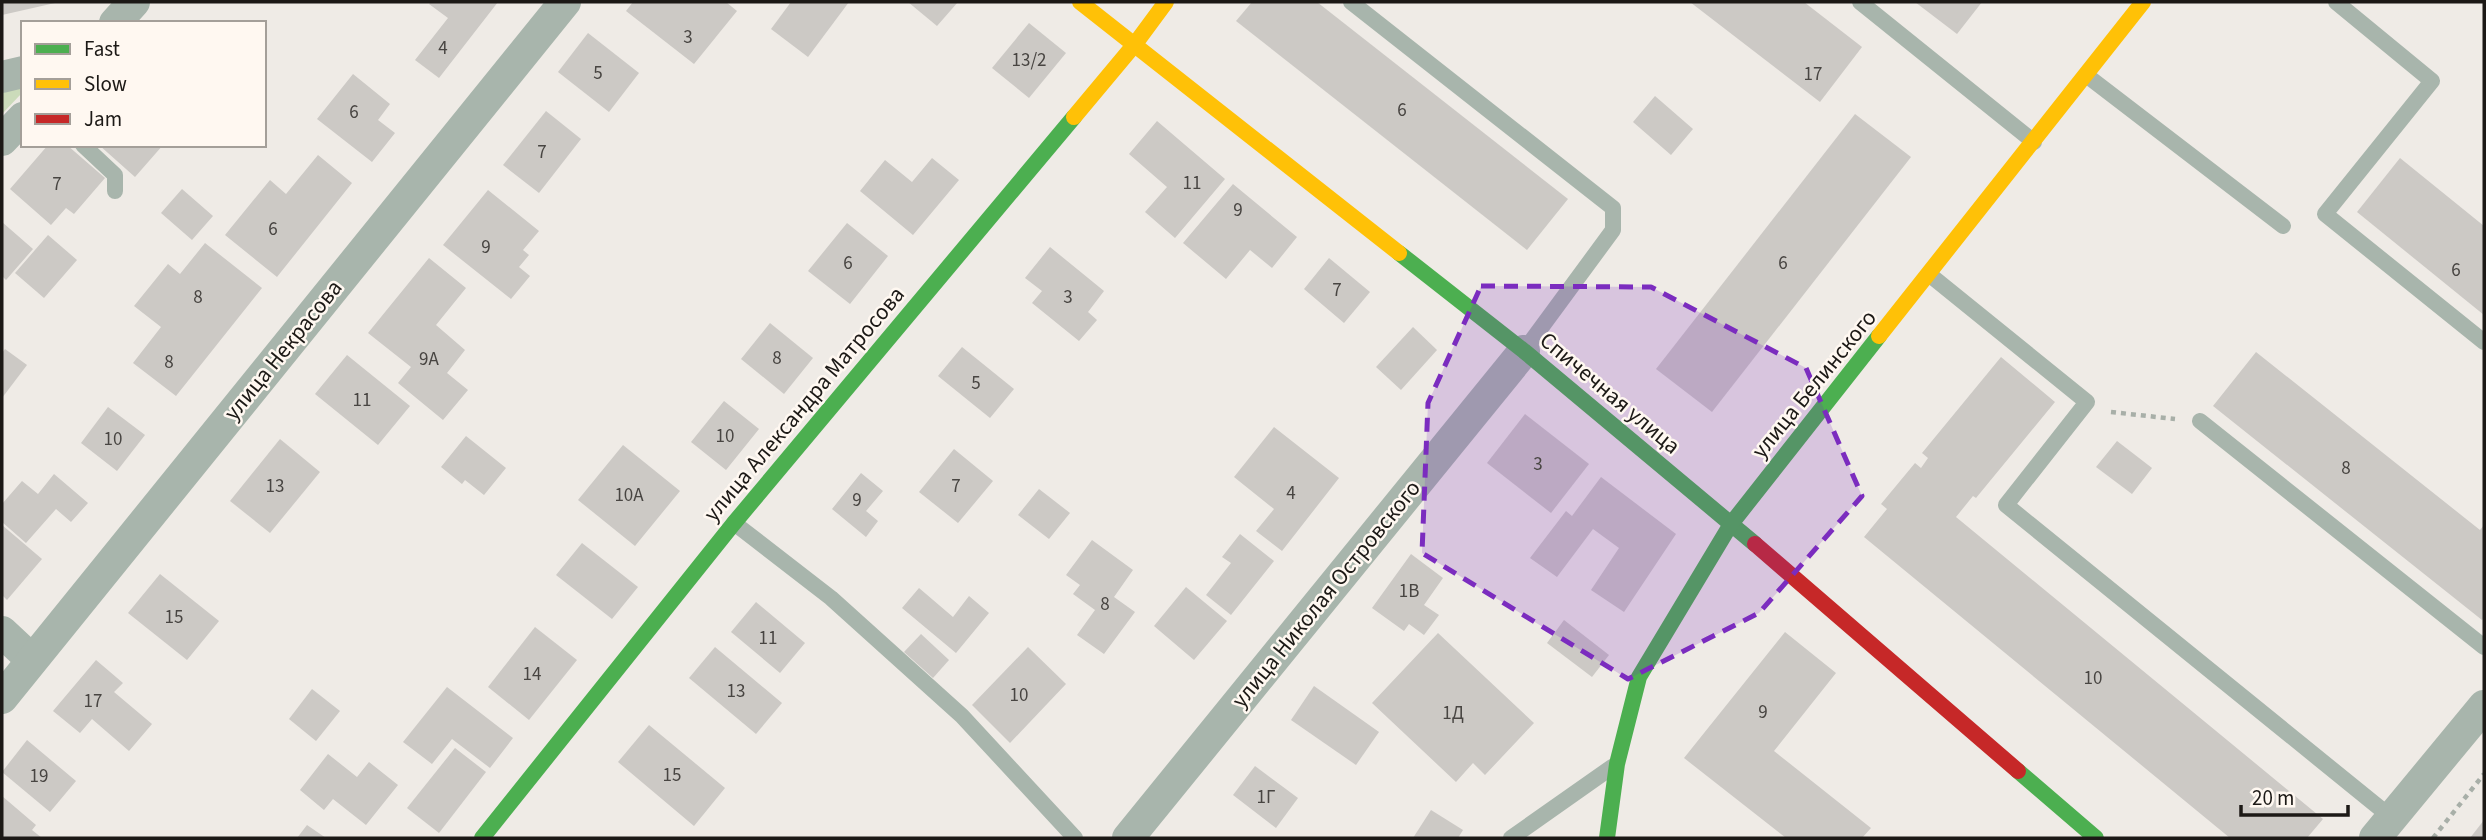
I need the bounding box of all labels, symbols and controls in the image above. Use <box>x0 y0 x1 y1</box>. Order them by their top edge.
legend <box>21 21 266 147</box>
house number: 3 <box>683 24 693 51</box>
text: Fast <box>84 34 120 64</box>
house number: 4 <box>438 35 448 62</box>
house number: 13/2 <box>1012 47 1046 74</box>
house number: 5 <box>593 60 603 87</box>
house number: 17 <box>1804 61 1822 88</box>
text: Slow <box>84 69 127 99</box>
house number: 6 <box>1397 97 1407 124</box>
house number: 6 <box>349 99 359 126</box>
text: Jam <box>84 104 122 134</box>
house number: 7 <box>537 139 547 166</box>
house number: 11 <box>1183 170 1201 197</box>
house number: 7 <box>52 171 62 198</box>
house number: 9 <box>1233 197 1243 224</box>
house number: 6 <box>268 216 278 243</box>
house number: 9 <box>481 234 491 261</box>
house number: 6 <box>843 250 853 277</box>
house number: 6 <box>1778 250 1788 277</box>
house number: 6 <box>2451 257 2461 284</box>
street label: улица Некрасова <box>216 273 350 427</box>
house number: 7 <box>1332 277 1342 304</box>
street label: улица Александра Матросова <box>696 279 912 529</box>
house number: 8 <box>193 284 203 311</box>
house number: 3 <box>1063 284 1073 311</box>
street label: улица Белинского <box>1744 303 1884 465</box>
street label: Спичечная улица <box>1532 324 1688 462</box>
house number: 8 <box>772 345 782 372</box>
house number: 9А <box>419 346 440 373</box>
house number: 8 <box>164 349 174 376</box>
house number: 5 <box>971 370 981 397</box>
house number: 11 <box>353 387 371 414</box>
house number: 10 <box>716 423 734 450</box>
house number: 10 <box>104 426 122 453</box>
house number: 3 <box>1533 451 1543 478</box>
house number: 8 <box>2341 455 2351 482</box>
house number: 13 <box>266 473 284 500</box>
house number: 7 <box>951 473 961 500</box>
street label: улица Николая Островского <box>1224 473 1428 715</box>
house number: 4 <box>1286 480 1296 507</box>
house number: 10А <box>614 482 644 509</box>
house number: 9 <box>852 487 862 514</box>
house number: 1В <box>1399 578 1419 605</box>
house number: 8 <box>1100 591 1110 618</box>
house number: 15 <box>165 604 183 631</box>
house number: 11 <box>759 625 777 652</box>
house number: 14 <box>523 661 541 688</box>
house number: 10 <box>2084 665 2102 692</box>
house number: 13 <box>727 678 745 705</box>
house number: 10 <box>1010 682 1028 709</box>
house number: 17 <box>84 688 102 715</box>
house number: 9 <box>1758 699 1768 726</box>
house number: 1Д <box>1442 700 1464 727</box>
house number: 15 <box>663 762 681 789</box>
house number: 19 <box>30 763 48 790</box>
scale bar <box>2241 774 2348 818</box>
text: 20 m <box>2252 783 2294 813</box>
house number: 1Г <box>1257 784 1275 811</box>

